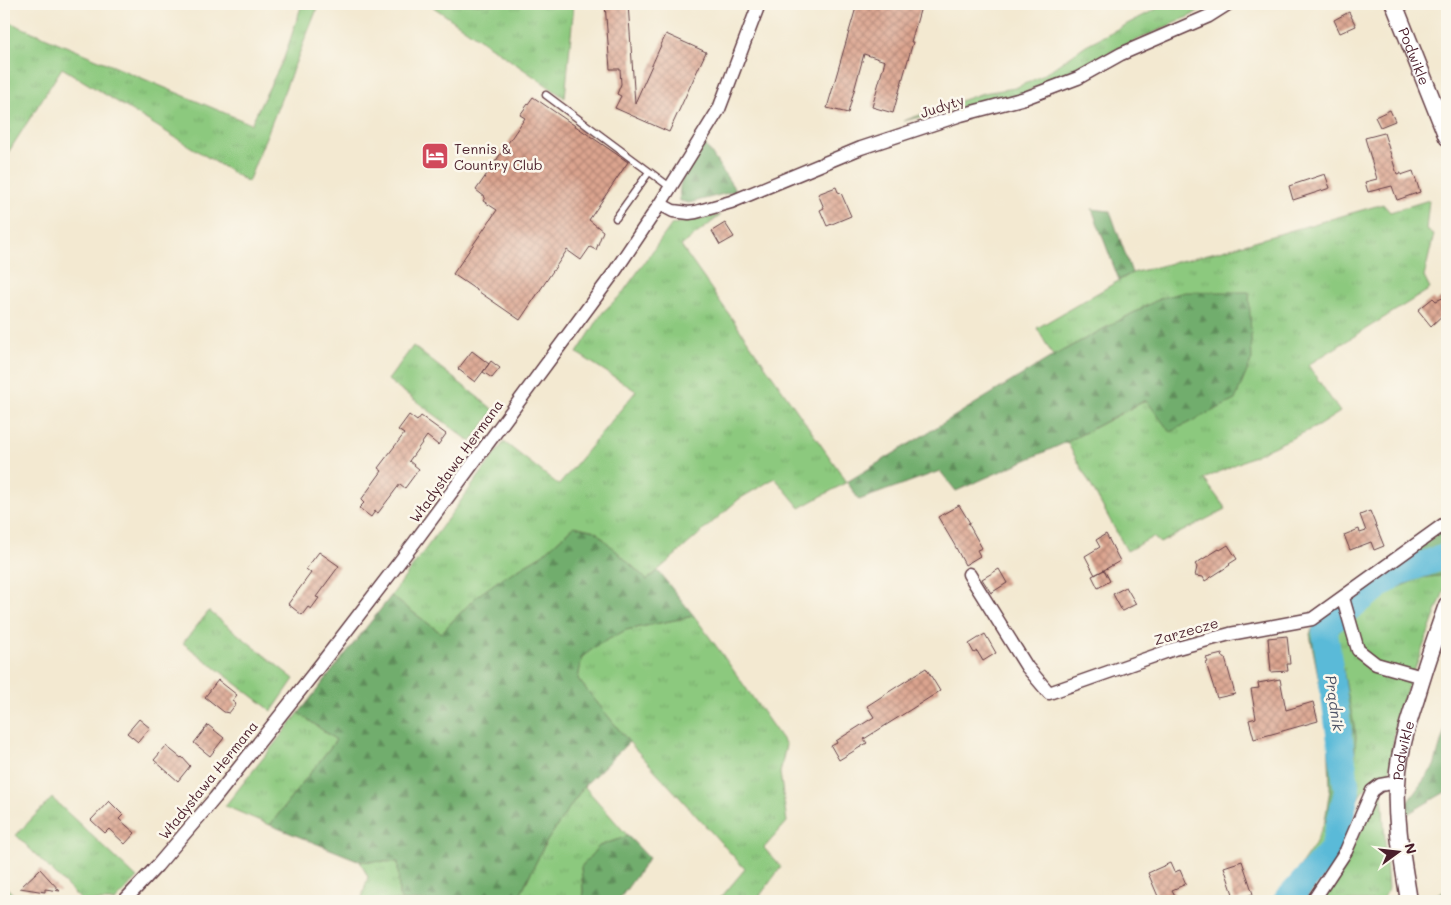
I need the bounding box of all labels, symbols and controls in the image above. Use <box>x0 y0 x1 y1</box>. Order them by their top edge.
street label: Podwikle <box>1395 24 1435 88</box>
street label: Judyty <box>918 90 966 122</box>
place label: Tennis & Country Club <box>454 139 543 174</box>
hotel icon: Tennis & Country Club <box>420 141 450 171</box>
street label: Władysława Hermana <box>405 396 507 526</box>
street label: Zarzecze <box>1152 613 1220 649</box>
water label: Prądnik <box>1321 674 1349 733</box>
street label: Władysława Hermana <box>154 717 262 843</box>
street label: Podwikle <box>1388 718 1418 781</box>
north arrow <box>1374 828 1424 878</box>
text: N <box>1400 841 1422 856</box>

